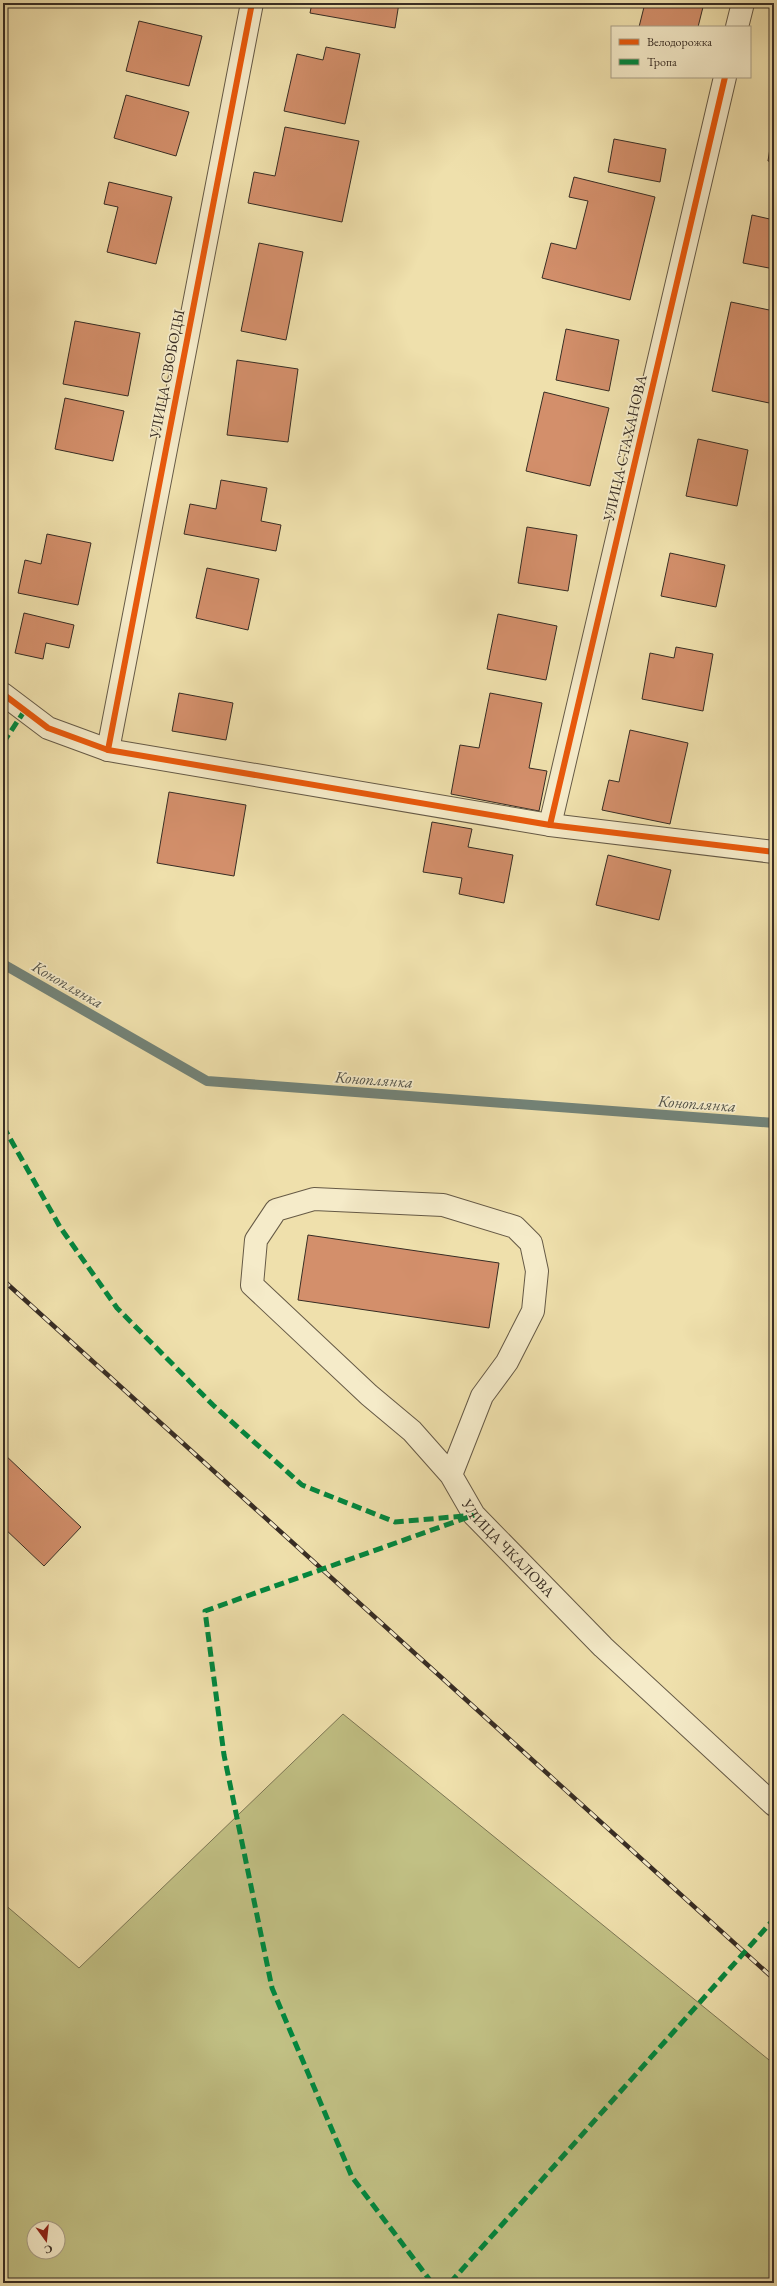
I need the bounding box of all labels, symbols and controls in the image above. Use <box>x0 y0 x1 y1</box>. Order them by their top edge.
legend <box>611 26 751 78</box>
text: Велодорожка <box>647 34 712 50</box>
text: Тропа <box>647 54 677 70</box>
street label: УЛИЦА СВОБОДЫ <box>145 308 188 441</box>
street label: УЛИЦА СТАХАНОВА <box>598 372 651 524</box>
water label: Коноплянка <box>28 955 107 1013</box>
water label: Коноплянка <box>333 1066 414 1093</box>
water label: Коноплянка <box>656 1090 737 1117</box>
street label: УЛИЦА ЧКАЛОВА <box>457 1495 559 1601</box>
north arrow <box>26 2220 66 2260</box>
text: С <box>43 2242 54 2257</box>

